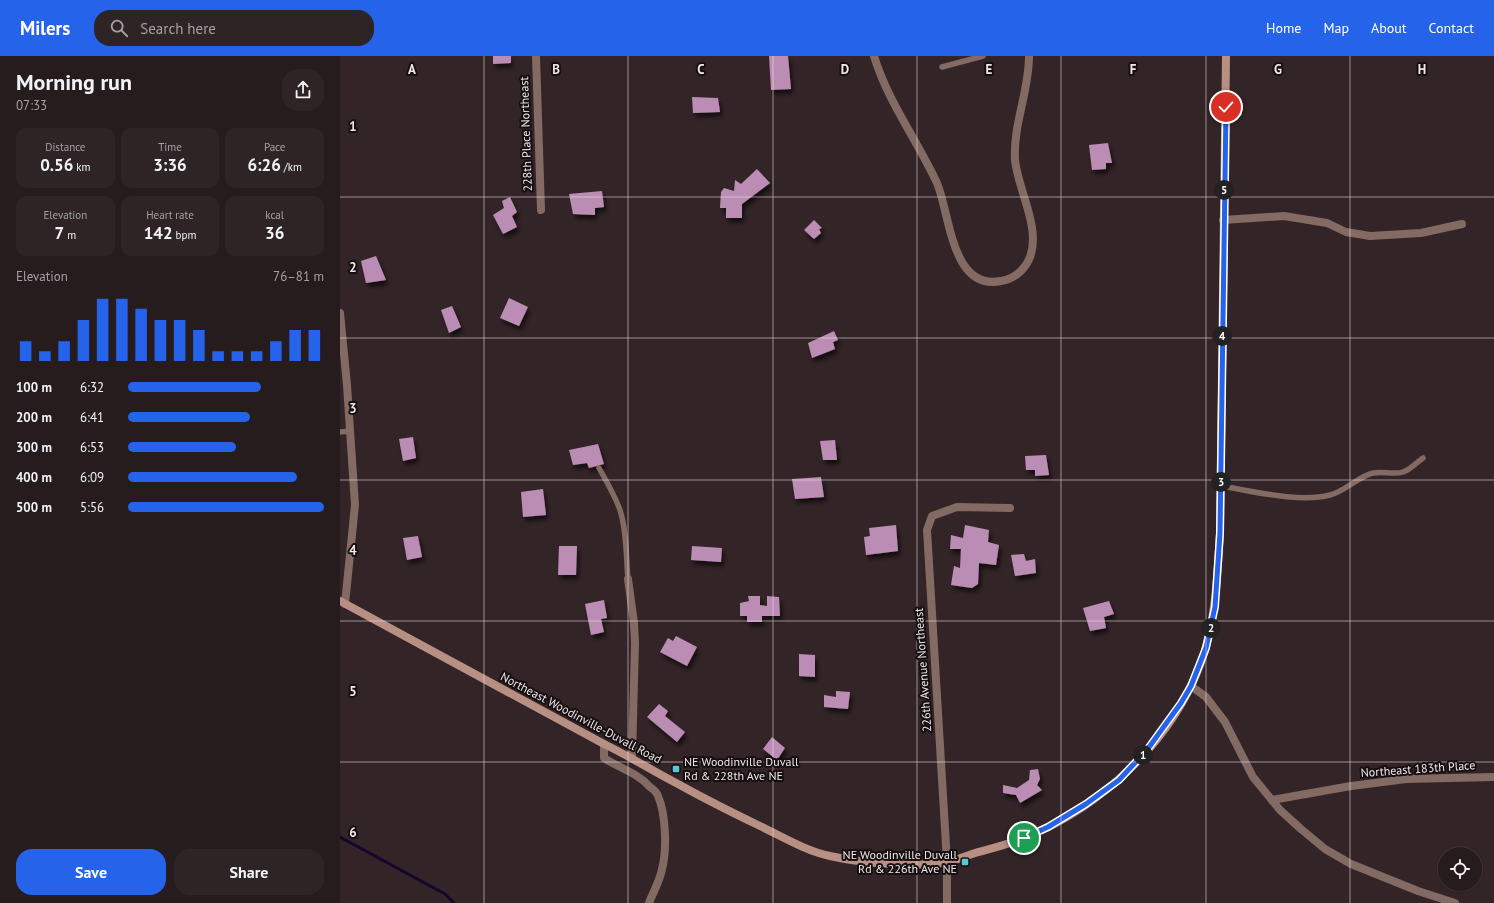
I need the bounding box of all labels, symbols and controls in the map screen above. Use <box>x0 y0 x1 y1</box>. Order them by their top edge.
search box <box>94 10 374 46</box>
text: Milers <box>20 16 70 40</box>
icon: search <box>108 17 130 39</box>
text: Search here <box>140 19 216 38</box>
text: Home <box>1266 19 1301 37</box>
text: Map <box>1323 19 1349 37</box>
text: About <box>1371 19 1407 37</box>
text: Contact <box>1429 19 1474 37</box>
text: A <box>408 61 416 78</box>
text: B <box>552 61 560 78</box>
text: C <box>697 61 705 78</box>
text: D <box>841 61 849 78</box>
text: E <box>986 61 993 78</box>
text: F <box>1130 61 1137 78</box>
text: G <box>1274 61 1282 78</box>
text: H <box>1418 61 1426 78</box>
text: Morning run <box>16 68 132 96</box>
button: share <box>282 69 324 111</box>
street label: 228th Place Northeast <box>516 76 535 192</box>
pin <box>1209 90 1243 124</box>
icon: check <box>1215 96 1237 118</box>
text: 07:33 <box>16 97 47 114</box>
text: 1 <box>349 118 357 135</box>
text: Distance <box>45 140 85 154</box>
text: Time <box>158 140 182 154</box>
text: Pace <box>264 140 285 154</box>
text: 0.56 <box>40 154 73 176</box>
text: 3:36 <box>153 154 187 176</box>
text: 6:26 <box>247 154 281 176</box>
text: km <box>73 160 90 174</box>
text: /km <box>281 160 302 174</box>
pin: 5 <box>1214 180 1234 200</box>
text: 5 <box>1221 183 1227 197</box>
text: Elevation <box>43 208 87 222</box>
text: Heart rate <box>146 208 194 222</box>
text: kcal <box>265 208 284 222</box>
text: 7 <box>55 222 64 244</box>
text: 142 <box>144 222 173 244</box>
text: 36 <box>265 222 284 244</box>
text: m <box>64 228 76 242</box>
text: bpm <box>173 228 196 242</box>
text: 2 <box>349 259 357 276</box>
text: Elevation <box>16 268 68 285</box>
text: 76–81 m <box>273 268 324 285</box>
pin: 4 <box>1212 326 1232 346</box>
text: 4 <box>1219 329 1225 343</box>
text: 100 m <box>16 379 52 396</box>
text: 6:32 <box>80 379 104 396</box>
text: 3 <box>349 400 357 417</box>
text: 200 m <box>16 409 52 426</box>
text: 6:41 <box>80 409 104 426</box>
text: 300 m <box>16 439 52 456</box>
text: 6:53 <box>80 439 104 456</box>
text: 400 m <box>16 469 52 486</box>
text: 6:09 <box>80 469 104 486</box>
pin: 3 <box>1211 472 1231 492</box>
text: 3 <box>1218 475 1224 489</box>
text: 500 m <box>16 499 52 516</box>
text: 5:56 <box>80 499 104 516</box>
text: 4 <box>349 542 357 559</box>
street label: 226th Avenue Northeast <box>911 607 934 733</box>
pin: 2 <box>1201 618 1221 638</box>
text: 2 <box>1208 621 1214 635</box>
street label: Northeast Woodinville-Duvall Road <box>498 669 664 767</box>
text: 5 <box>349 683 357 700</box>
pin: 1 <box>1133 745 1153 765</box>
text: 1 <box>1140 748 1146 762</box>
place label: NE Woodinville Duvall Rd & 228th Ave NE <box>684 754 799 783</box>
street label: Northeast 183th Place <box>1360 757 1476 780</box>
marker: NE Woodinville Duvall Rd & 228th Ave NE <box>671 764 681 774</box>
pin <box>1007 821 1041 855</box>
text: 6 <box>349 824 357 841</box>
icon: arrive <box>1013 827 1035 849</box>
place label: NE Woodinville Duvall Rd & 226th Ave NE <box>843 847 957 876</box>
map controls <box>1438 847 1482 891</box>
button: locate <box>1438 847 1482 891</box>
button: Save <box>16 849 166 895</box>
button: Share <box>174 849 324 895</box>
marker: NE Woodinville Duvall Rd & 226th Ave NE <box>960 857 970 867</box>

